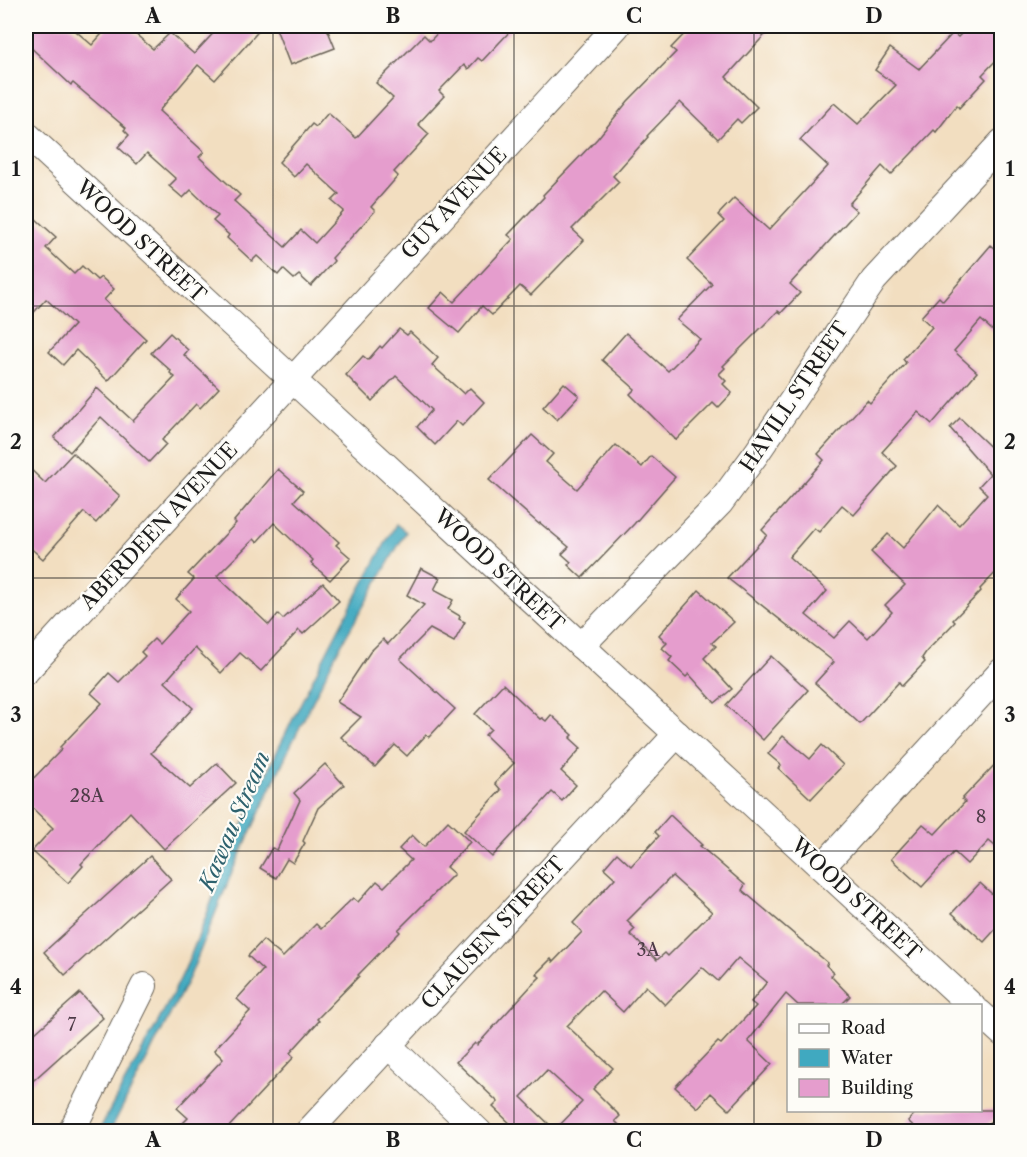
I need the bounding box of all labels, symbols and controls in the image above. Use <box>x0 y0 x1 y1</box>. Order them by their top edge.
text: A <box>144 4 161 28</box>
text: B <box>386 4 401 28</box>
text: C <box>626 4 642 28</box>
text: D <box>865 4 883 28</box>
street label: GUY AVENUE <box>396 142 512 264</box>
text: 1 <box>12 157 21 181</box>
text: 1 <box>1006 157 1015 181</box>
street label: WOOD STREET <box>71 174 211 307</box>
street label: HAVILL STREET <box>734 317 853 477</box>
text: 2 <box>10 430 22 454</box>
text: 2 <box>1004 430 1016 454</box>
street label: ABERDEEN AVENUE <box>74 437 243 615</box>
street label: WOOD STREET <box>429 503 569 636</box>
text: 3 <box>10 703 22 727</box>
text: 3 <box>1004 703 1016 727</box>
water label: Kawau Stream <box>192 747 276 897</box>
house number: 28A <box>70 785 105 807</box>
house number: 8 <box>976 806 986 828</box>
street label: WOOD STREET <box>786 832 926 965</box>
street label: CLAUSEN STREET <box>416 851 570 1014</box>
house number: 3A <box>636 939 660 961</box>
text: 4 <box>10 975 22 999</box>
text: 4 <box>1004 975 1016 999</box>
legend <box>787 1004 982 1112</box>
house number: 7 <box>68 1014 77 1036</box>
text: Road <box>841 1017 886 1039</box>
text: Water <box>840 1047 893 1069</box>
text: Building <box>841 1077 913 1099</box>
text: A <box>144 1128 161 1152</box>
text: B <box>386 1128 401 1152</box>
text: C <box>626 1128 642 1152</box>
text: D <box>865 1128 883 1152</box>

